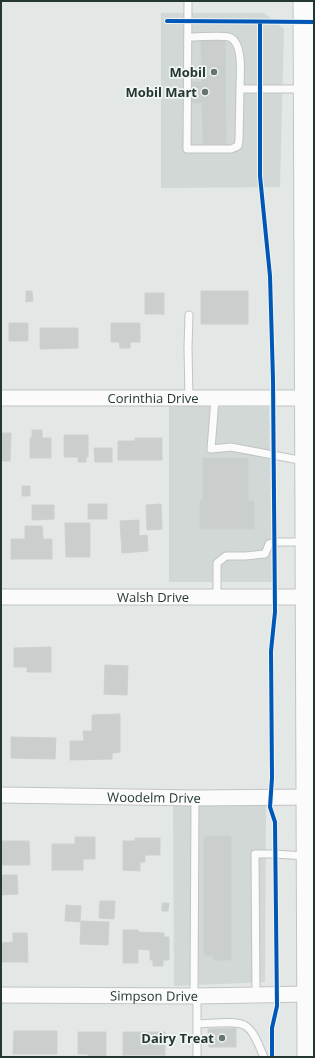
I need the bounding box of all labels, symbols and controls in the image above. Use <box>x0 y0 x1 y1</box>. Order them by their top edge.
place label: Mobil <box>170 63 206 81</box>
marker: Mobil <box>209 67 219 77</box>
place label: Mobil Mart <box>126 83 197 101</box>
marker: Mobil Mart <box>200 87 210 97</box>
street label: Corinthia Drive <box>107 389 199 407</box>
street label: Walsh Drive <box>117 588 189 606</box>
street label: Woodelm Drive <box>107 788 201 807</box>
street label: Simpson Drive <box>110 987 198 1005</box>
place label: Dairy Treat <box>141 1029 214 1047</box>
marker: Dairy Treat <box>217 1033 227 1043</box>

